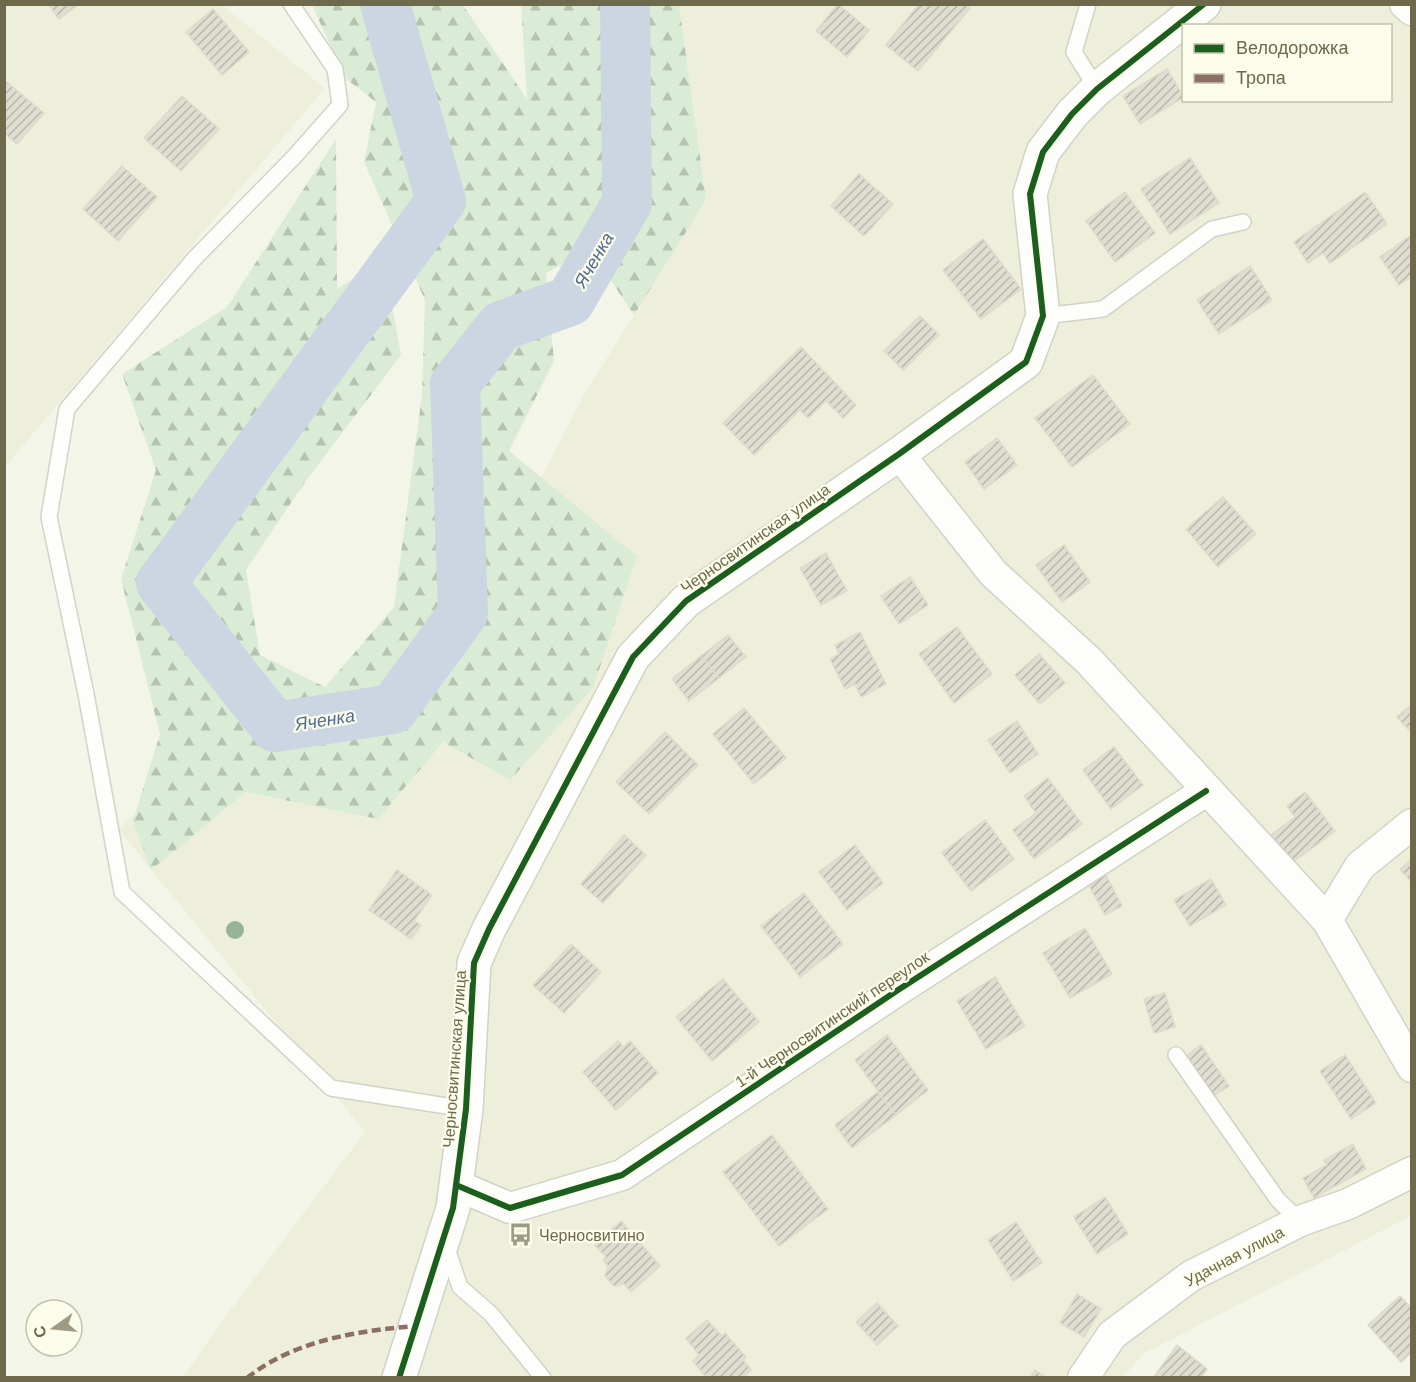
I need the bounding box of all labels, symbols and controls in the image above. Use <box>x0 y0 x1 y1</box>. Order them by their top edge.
legend <box>1182 24 1392 102</box>
text: Велодорожка <box>1236 38 1349 58</box>
text: Тропа <box>1236 68 1287 88</box>
water label: Яченка <box>570 229 618 292</box>
street label: Черносвитинская улица <box>677 480 833 596</box>
water label: Яченка <box>293 705 356 735</box>
street label: 1-й Черносвитинский переулок <box>732 948 933 1091</box>
street label: Черносвитинская улица <box>440 970 469 1148</box>
bus stop icon: Черносвитино <box>508 1222 534 1248</box>
street label: Удачная улица <box>1182 1223 1287 1290</box>
place label: Черносвитино <box>539 1227 645 1244</box>
north arrow <box>24 1298 84 1358</box>
text: С <box>30 1324 50 1340</box>

